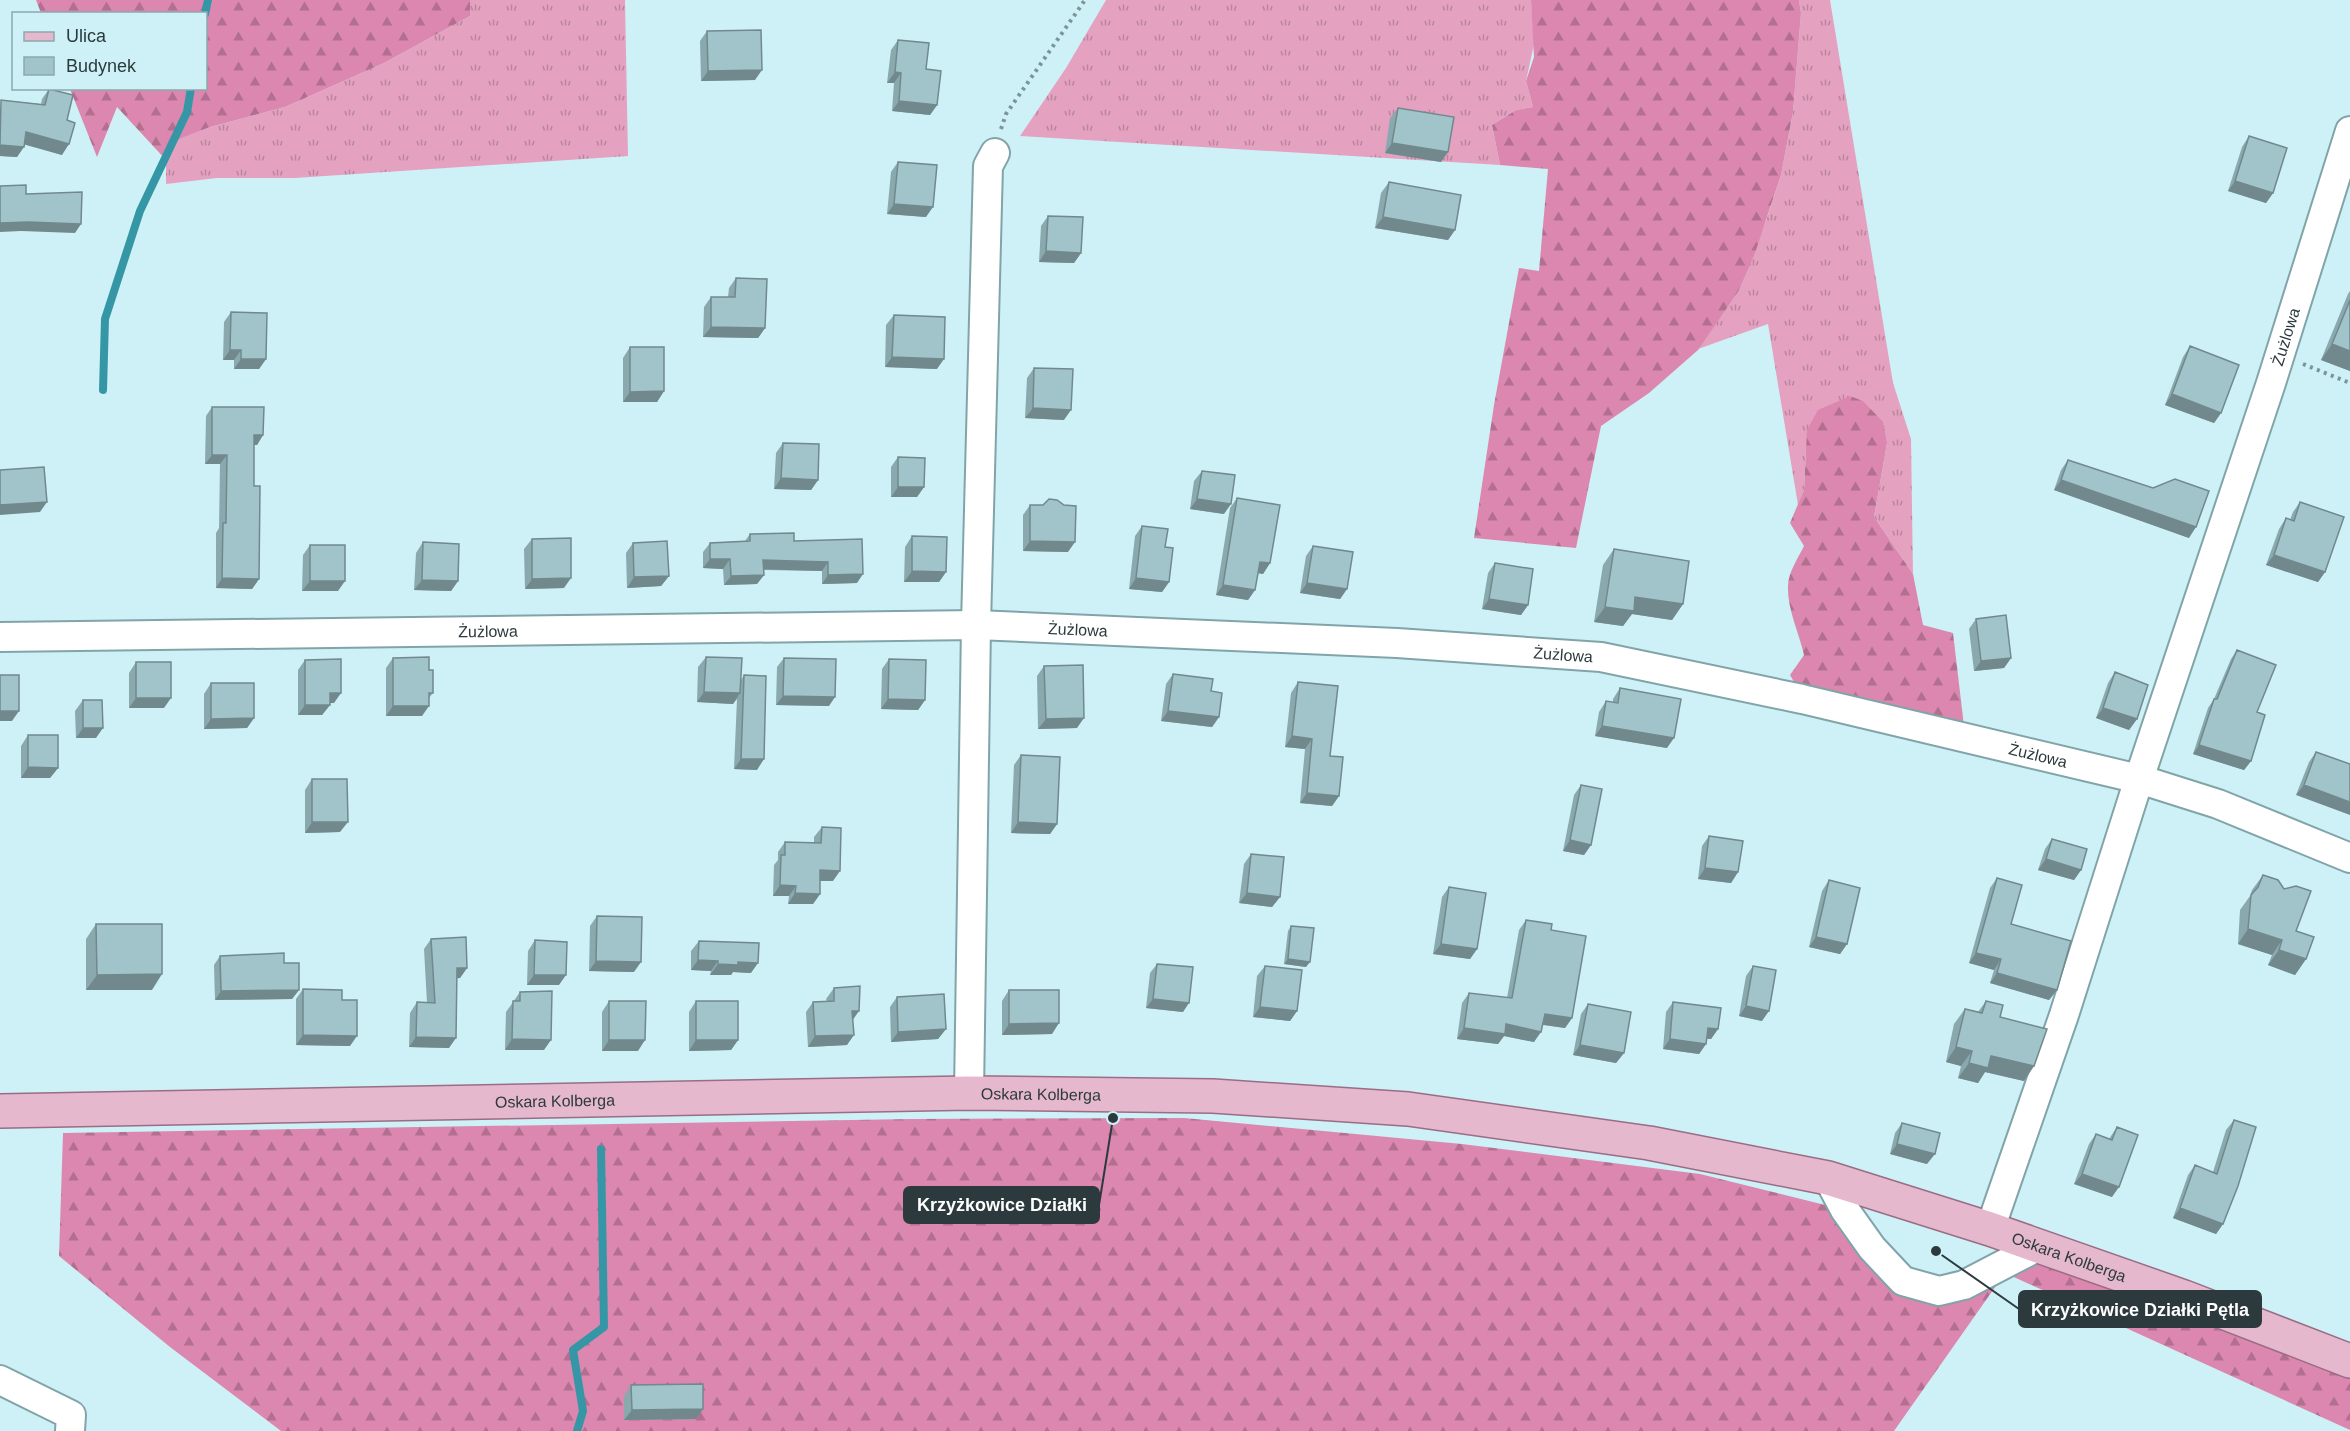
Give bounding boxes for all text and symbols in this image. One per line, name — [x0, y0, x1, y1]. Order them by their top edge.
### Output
legend — [12, 12, 207, 90]
text: Ulica — [66, 26, 107, 46]
text: Budynek — [66, 56, 137, 76]
street label: Żużlowa — [2268, 306, 2303, 368]
street label: Żużlowa — [1048, 619, 1108, 639]
street label: Żużlowa — [458, 622, 518, 640]
street label: Żużlowa — [1533, 643, 1594, 665]
street label: Żużlowa — [2007, 739, 2069, 770]
street label: Oskara Kolberga — [981, 1085, 1101, 1103]
street label: Oskara Kolberga — [495, 1091, 615, 1110]
callout: Krzyżkowice Działki — [904, 1187, 1099, 1223]
text: Krzyżkowice Działki — [917, 1195, 1087, 1215]
street label: Oskara Kolberga — [2010, 1229, 2129, 1285]
callout: Krzyżkowice Działki Pętla — [2019, 1291, 2261, 1327]
text: Krzyżkowice Działki Pętla — [2031, 1300, 2250, 1320]

